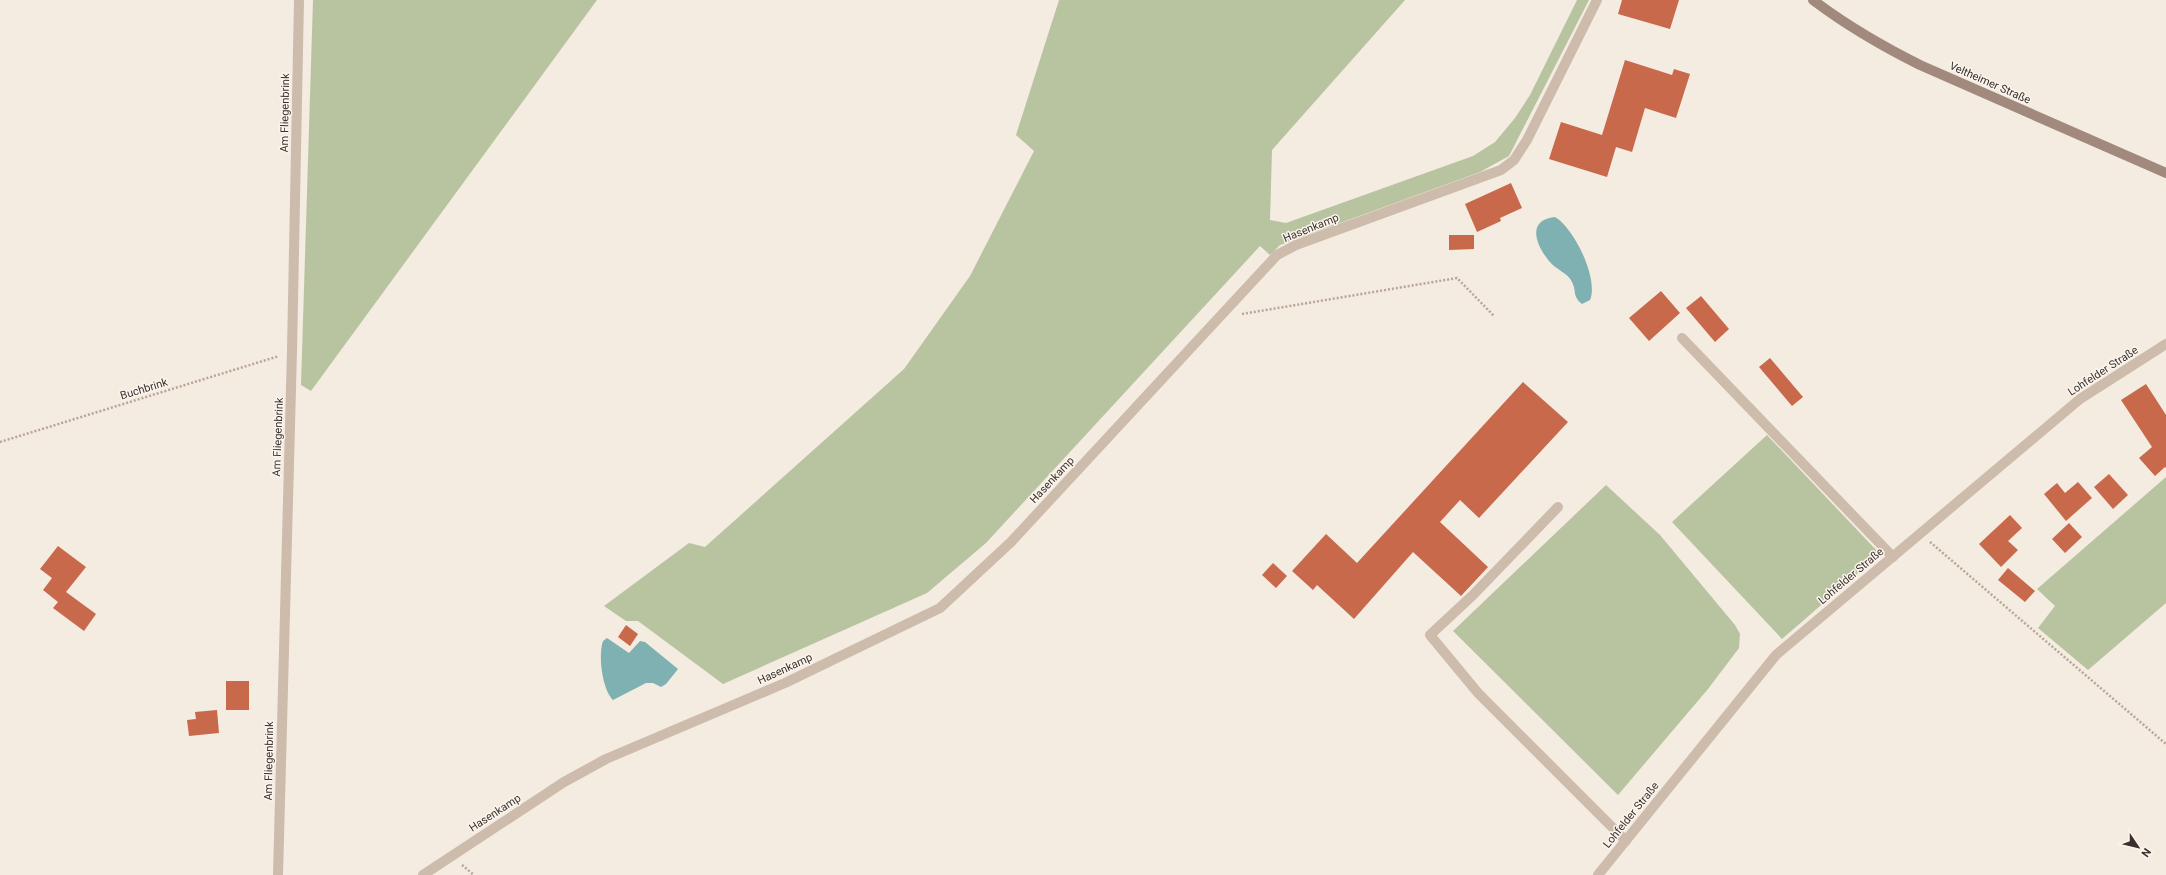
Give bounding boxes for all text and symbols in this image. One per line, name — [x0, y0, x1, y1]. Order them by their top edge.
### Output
street label: Veltheimer Straße — [1947, 59, 2033, 107]
street label: Am Fliegenbrink — [278, 73, 292, 153]
street label: Hasenkamp — [1281, 211, 1341, 245]
street label: Lohfelder Straße — [2066, 343, 2141, 398]
street label: Buchbrink — [119, 376, 170, 402]
street label: Am Fliegenbrink — [270, 397, 286, 477]
street label: Hasenkamp — [1027, 454, 1077, 506]
street label: Lohfelder Straße — [1816, 545, 1886, 607]
street label: Hasenkamp — [756, 651, 814, 687]
street label: Am Fliegenbrink — [262, 721, 276, 801]
street label: Lohfelder Straße — [1600, 779, 1662, 851]
street label: Hasenkamp — [467, 792, 523, 834]
north arrow — [2118, 827, 2158, 867]
text: N — [2138, 846, 2153, 860]

